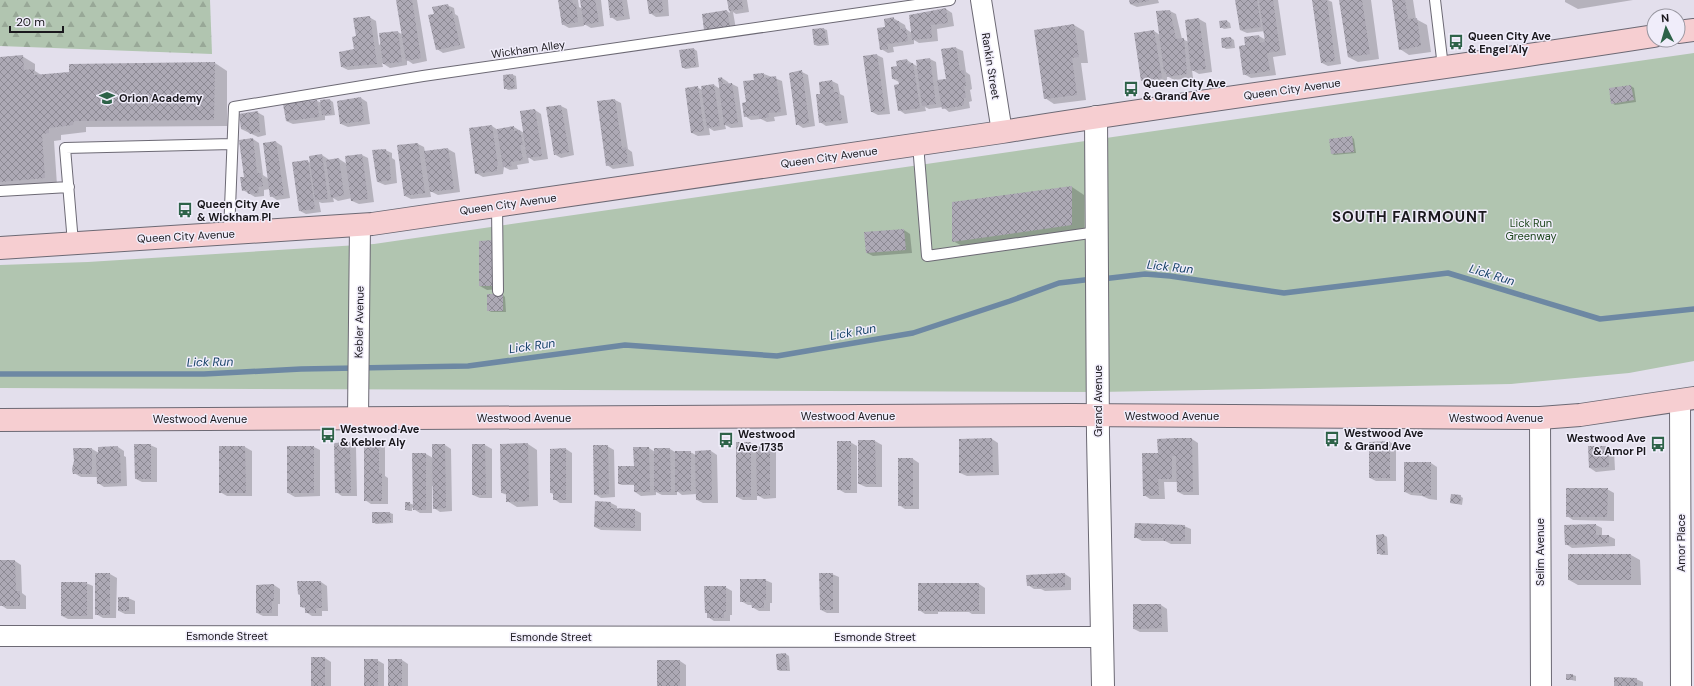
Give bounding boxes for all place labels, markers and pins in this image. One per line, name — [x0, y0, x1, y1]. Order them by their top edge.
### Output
place label: Queen City Ave & Engel Aly — [1468, 29, 1551, 56]
bus stop icon: Queen City Ave & Engel Aly — [1447, 33, 1465, 51]
place label: Queen City Ave & Grand Ave — [1143, 76, 1226, 103]
bus stop icon: Queen City Ave & Grand Ave — [1122, 80, 1140, 98]
school or university icon: Orion Academy — [98, 89, 116, 107]
place label: Orion Academy — [119, 91, 203, 105]
place label: Queen City Ave & Wickham Pl — [197, 197, 280, 224]
bus stop icon: Queen City Ave & Wickham Pl — [176, 201, 194, 219]
place label: Westwood Ave & Kebler Aly — [340, 422, 420, 449]
bus stop icon: Westwood Ave & Kebler Aly — [319, 426, 337, 444]
place label: Westwood Ave & Grand Ave — [1344, 426, 1424, 453]
place label: Westwood Ave 1735 — [738, 427, 795, 454]
bus stop icon: Westwood Ave & Grand Ave — [1323, 430, 1341, 448]
bus stop icon: Westwood Ave 1735 — [717, 431, 735, 449]
place label: Westwood Ave & Amor Pl — [1567, 431, 1646, 458]
bus stop icon: Westwood Ave & Amor Pl — [1649, 435, 1667, 453]

